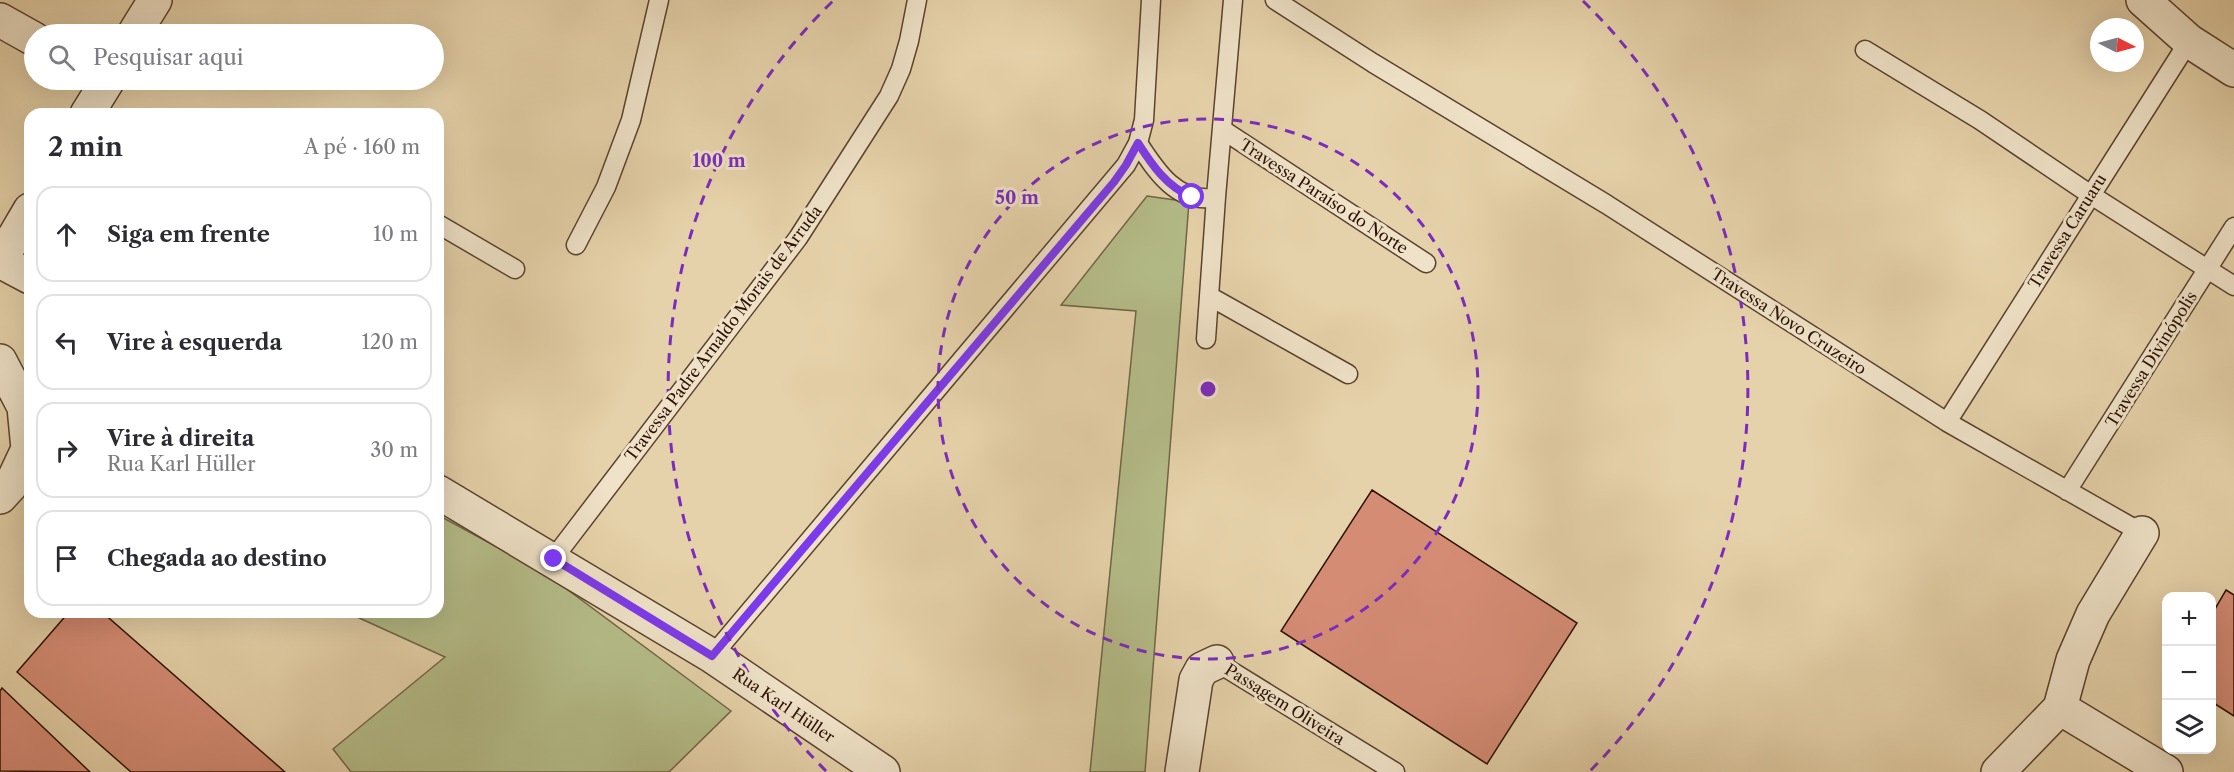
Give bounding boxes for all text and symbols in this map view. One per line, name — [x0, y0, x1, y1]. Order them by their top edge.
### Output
north arrow — [2090, 18, 2144, 72]
search box — [24, 24, 444, 90]
icon: search — [45, 41, 78, 74]
text: Pesquisar aqui — [93, 44, 243, 71]
text: 2 min — [48, 131, 123, 163]
street label: Travessa Paraíso do Norte — [1236, 134, 1412, 258]
text: A pé · 160 m — [304, 135, 420, 159]
text: 100 m — [692, 150, 746, 172]
street label: Travessa Caruaru — [2024, 170, 2110, 292]
route start — [1178, 183, 1204, 209]
text: 50 m — [995, 187, 1039, 209]
street label: Travessa Padre Arnaldo Morais de Arruda — [620, 201, 826, 465]
icon: ahead — [50, 218, 83, 251]
text: Siga em frente — [107, 221, 270, 248]
text: 10 m — [373, 222, 418, 246]
street label: Travessa Novo Cruzeiro — [1708, 263, 1871, 379]
street label: Travessa Divinópolis — [2101, 287, 2201, 431]
icon: left — [50, 326, 83, 359]
text: Vire à esquerda — [107, 329, 282, 356]
text: 120 m — [361, 330, 418, 354]
centre of rings — [1198, 379, 1218, 399]
text: Vire à direita — [107, 425, 254, 452]
icon: right — [50, 434, 83, 467]
text: 30 m — [370, 438, 418, 462]
text: Rua Karl Hüller — [107, 452, 256, 476]
icon: arrive — [50, 542, 83, 575]
text: Chegada ao destino — [107, 545, 327, 572]
route end — [540, 545, 566, 571]
map controls — [2162, 592, 2216, 754]
button: + — [2162, 592, 2216, 646]
button: − — [2162, 646, 2216, 700]
street label: Passagem Oliveira — [1221, 659, 1349, 749]
street label: Rua Karl Hüller — [729, 663, 839, 747]
button: layers — [2162, 700, 2216, 754]

